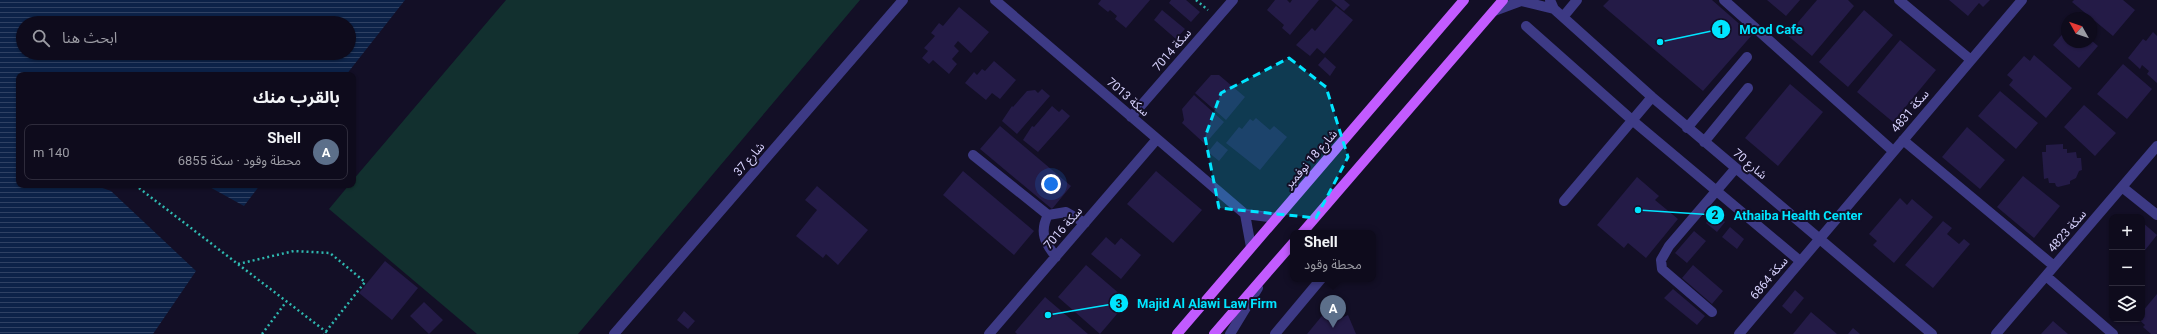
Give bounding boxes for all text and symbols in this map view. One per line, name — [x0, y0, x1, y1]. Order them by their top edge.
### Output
north arrow — [2061, 12, 2097, 48]
search box — [16, 16, 356, 60]
callout: Mood Cafe — [1711, 17, 1811, 42]
text: Mood Cafe — [1739, 22, 1803, 37]
text: 1 — [1718, 23, 1724, 37]
street label: سكة 7014 — [1150, 26, 1194, 74]
icon: search — [30, 27, 52, 49]
text: ابحث هنا — [62, 29, 117, 47]
street label: سكة 7013 — [1104, 75, 1152, 119]
text: بالقرب منك — [253, 87, 340, 107]
street label: سكة 4831 — [1888, 87, 1932, 135]
street label: شارع 18 نوفمبر — [1281, 127, 1342, 193]
text: Shell — [267, 129, 301, 147]
street label: شارع 37 — [731, 139, 769, 180]
text: 140 m — [33, 145, 70, 160]
text: A — [322, 145, 330, 160]
street label: شارع 70 — [1729, 146, 1770, 184]
text: محطة وقود · سكة 6855 — [178, 153, 301, 168]
your location — [1041, 174, 1061, 194]
callout: Athaiba Health Center — [1705, 203, 1870, 228]
street label: سكة 7016 — [1041, 204, 1085, 252]
street label: سكة 4823 — [2045, 207, 2089, 255]
text: 2 — [1712, 208, 1719, 222]
text: Athaiba Health Center — [1734, 208, 1863, 223]
map controls — [2109, 214, 2145, 322]
button: + — [2109, 214, 2145, 250]
popup — [1290, 230, 1376, 282]
text: Shell — [1304, 233, 1338, 251]
button: − — [2109, 250, 2145, 286]
street label: سكة 6864 — [1747, 254, 1791, 302]
text: محطة وقود — [1304, 257, 1362, 272]
button: layers — [2109, 286, 2145, 322]
callout: Majid Al Alawi Law Firm — [1109, 291, 1285, 316]
pin: A — [1320, 295, 1346, 328]
text: Majid Al Alawi Law Firm — [1137, 296, 1277, 311]
text: 3 — [1116, 297, 1123, 311]

